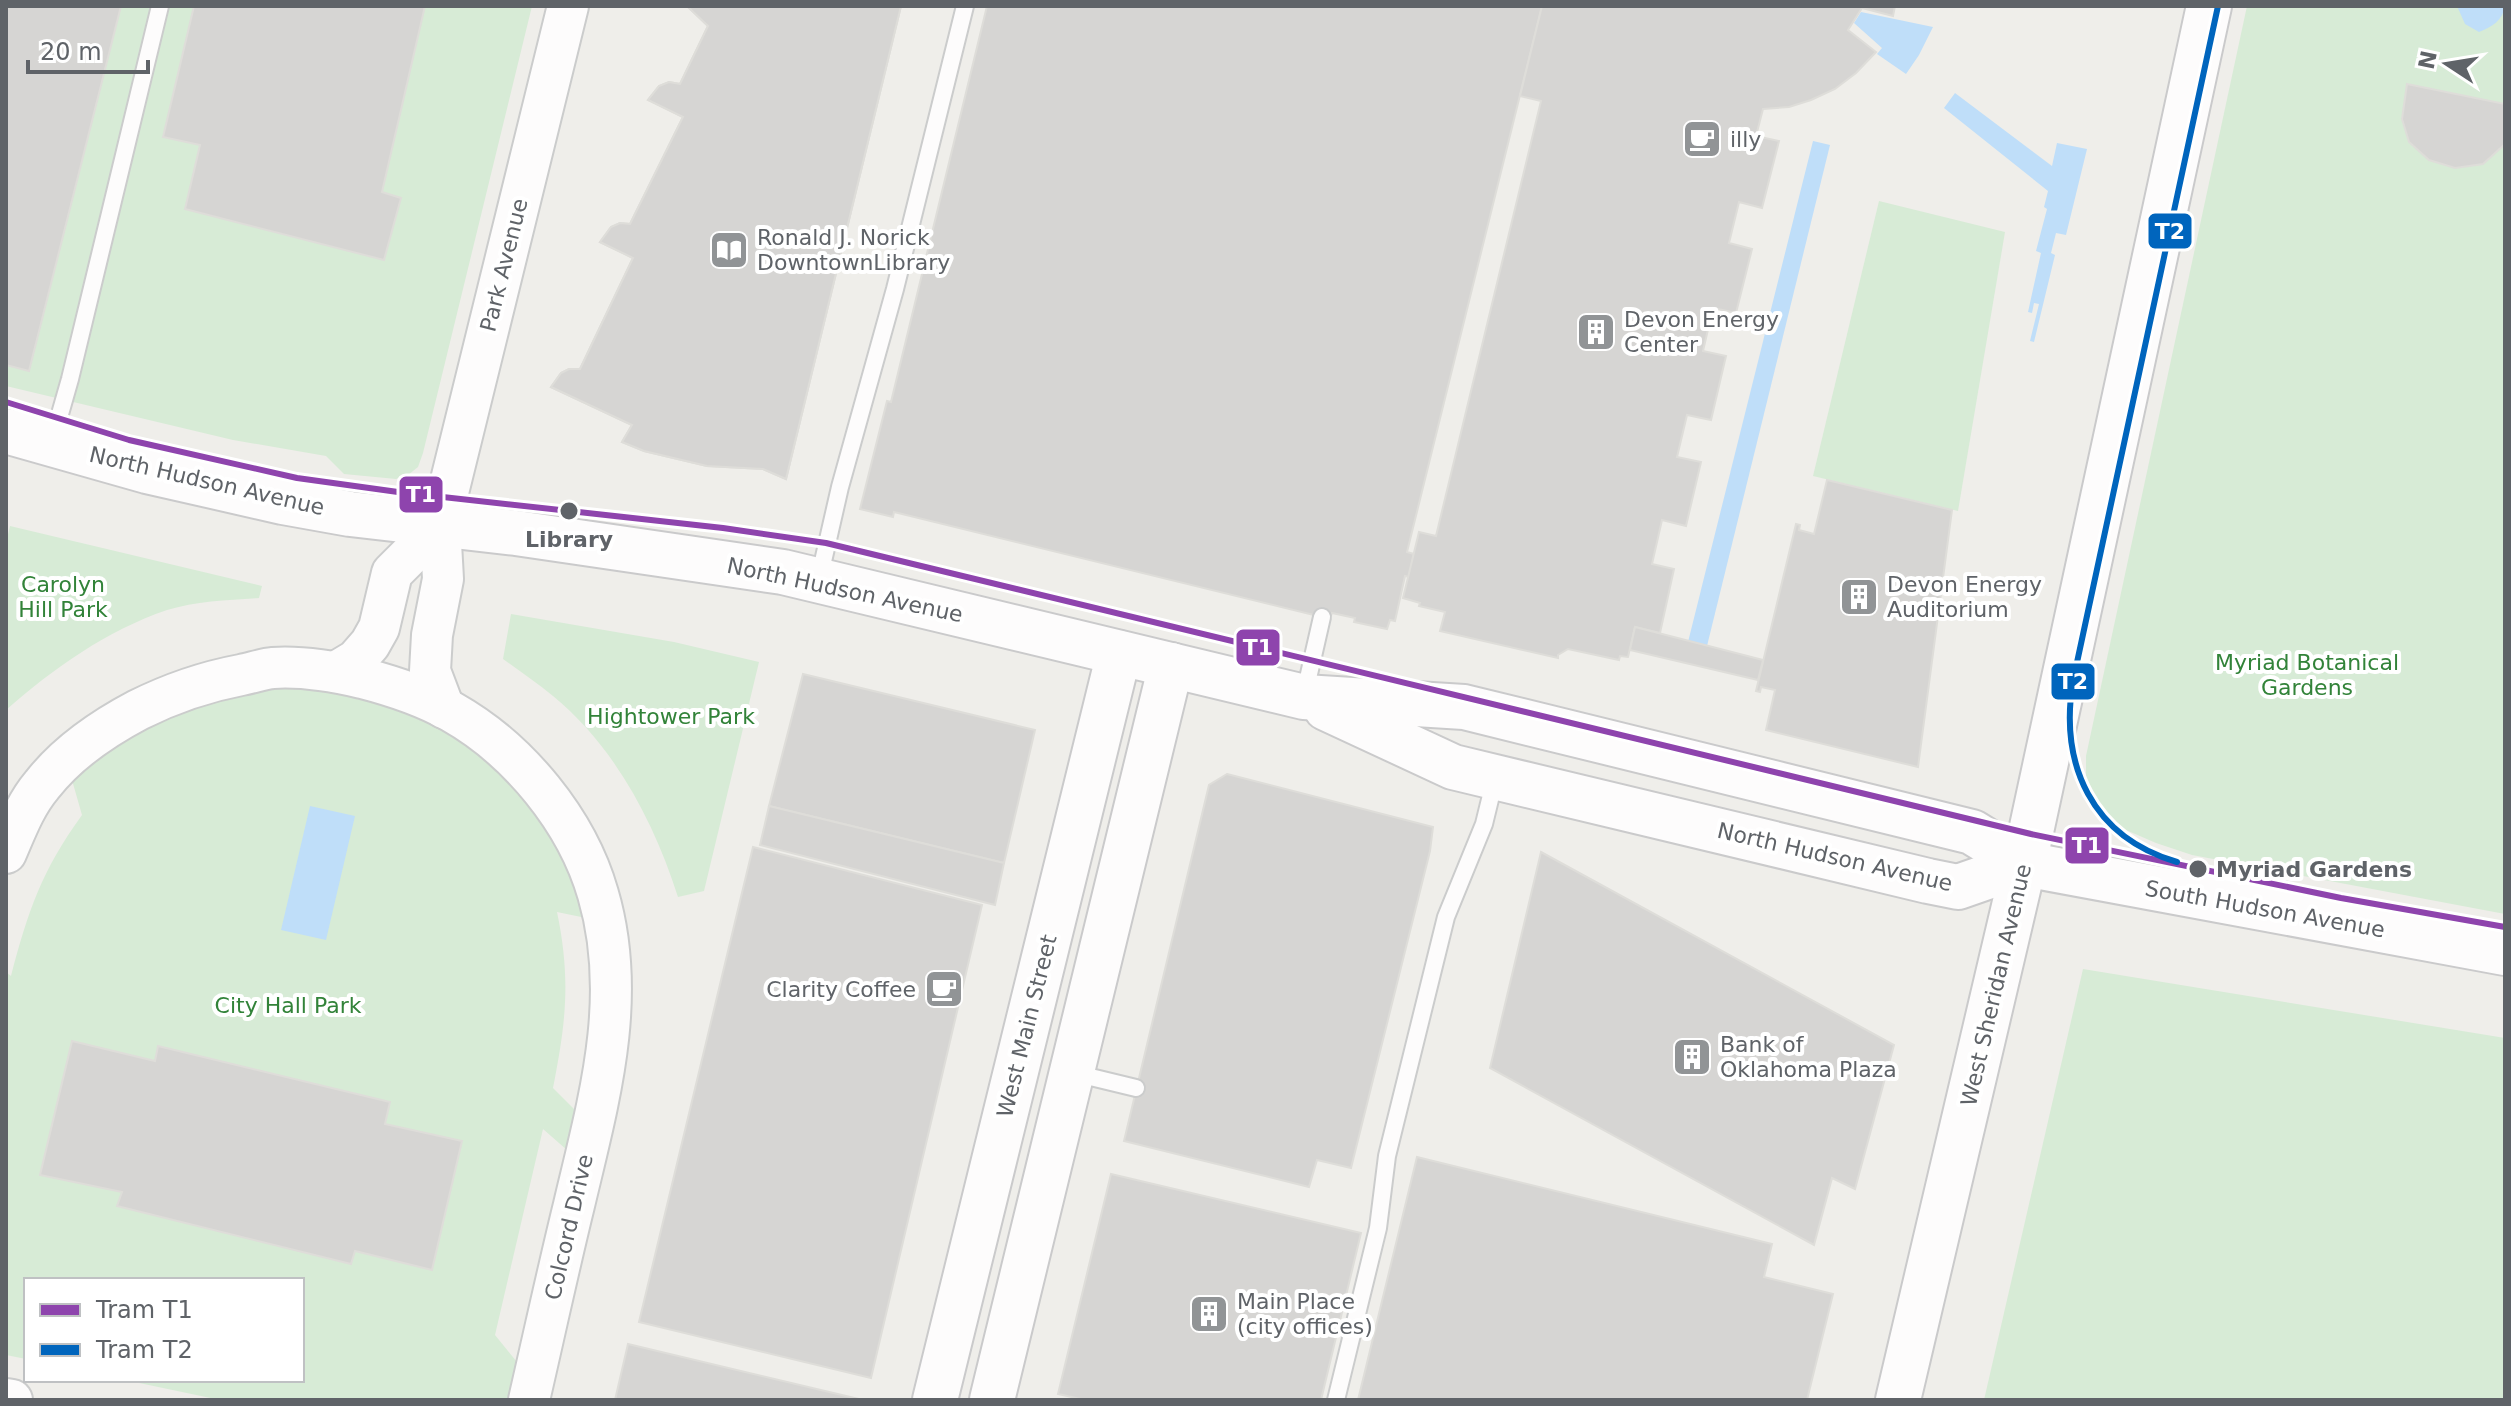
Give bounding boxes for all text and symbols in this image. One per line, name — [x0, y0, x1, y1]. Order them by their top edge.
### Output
scale bar — [28, 24, 148, 74]
north arrow — [2407, 24, 2487, 104]
text: 20 m — [40, 38, 102, 66]
text: N — [2414, 48, 2442, 72]
cafe icon: illy — [1681, 118, 1723, 160]
place label: illy — [1730, 127, 1761, 152]
street label: Park Avenue — [475, 196, 533, 334]
line badge: T2 — [2147, 212, 2193, 250]
text: T2 — [2155, 219, 2185, 244]
place label: Ronald J. Norick DowntownLibrary — [757, 225, 950, 275]
library icon: Ronald J. Norick DowntownLibrary — [708, 229, 750, 271]
place label: Devon Energy Center — [1624, 307, 1779, 357]
building icon: Devon Energy Center — [1575, 311, 1617, 353]
street label: North Hudson Avenue — [87, 442, 327, 520]
line badge: T1 — [398, 475, 444, 514]
text: T1 — [406, 482, 436, 507]
marker: Library — [558, 500, 580, 522]
place label: Library — [525, 527, 613, 552]
street label: North Hudson Avenue — [725, 553, 965, 627]
park label: Carolyn Hill Park — [18, 572, 108, 622]
place label: Devon Energy Auditorium — [1887, 572, 2042, 622]
building icon: Devon Energy Auditorium — [1838, 576, 1880, 618]
line badge: T1 — [1235, 628, 1281, 667]
text: T1 — [1243, 635, 1273, 660]
park label: Myriad Botanical Gardens — [2215, 650, 2399, 700]
line badge: T2 — [2050, 662, 2096, 701]
text: T2 — [2058, 669, 2088, 694]
park label: Hightower Park — [587, 704, 755, 729]
street label: North Hudson Avenue — [1715, 818, 1955, 896]
line badge: T1 — [2064, 826, 2110, 865]
text: T1 — [2072, 833, 2102, 858]
place label: Myriad Gardens — [2216, 857, 2412, 882]
marker: Myriad Gardens — [2187, 858, 2209, 880]
street label: West Sheridan Avenue — [1956, 861, 2036, 1109]
street label: South Hudson Avenue — [2143, 876, 2387, 942]
street label: West Main Street — [992, 932, 1062, 1120]
cafe icon: Clarity Coffee — [923, 968, 965, 1010]
place label: Clarity Coffee — [766, 977, 916, 1002]
park label: City Hall Park — [215, 993, 362, 1018]
place label: Bank of Oklahoma Plaza — [1720, 1032, 1897, 1082]
building icon: Bank of Oklahoma Plaza — [1671, 1036, 1713, 1078]
street label: Colcord Drive — [540, 1152, 598, 1302]
legend — [24, 1278, 304, 1382]
place label: Main Place (city offices) — [1237, 1289, 1373, 1339]
building icon: Main Place (city offices) — [1188, 1293, 1230, 1335]
text: Tram T1 — [95, 1296, 193, 1324]
text: Tram T2 — [95, 1336, 193, 1364]

